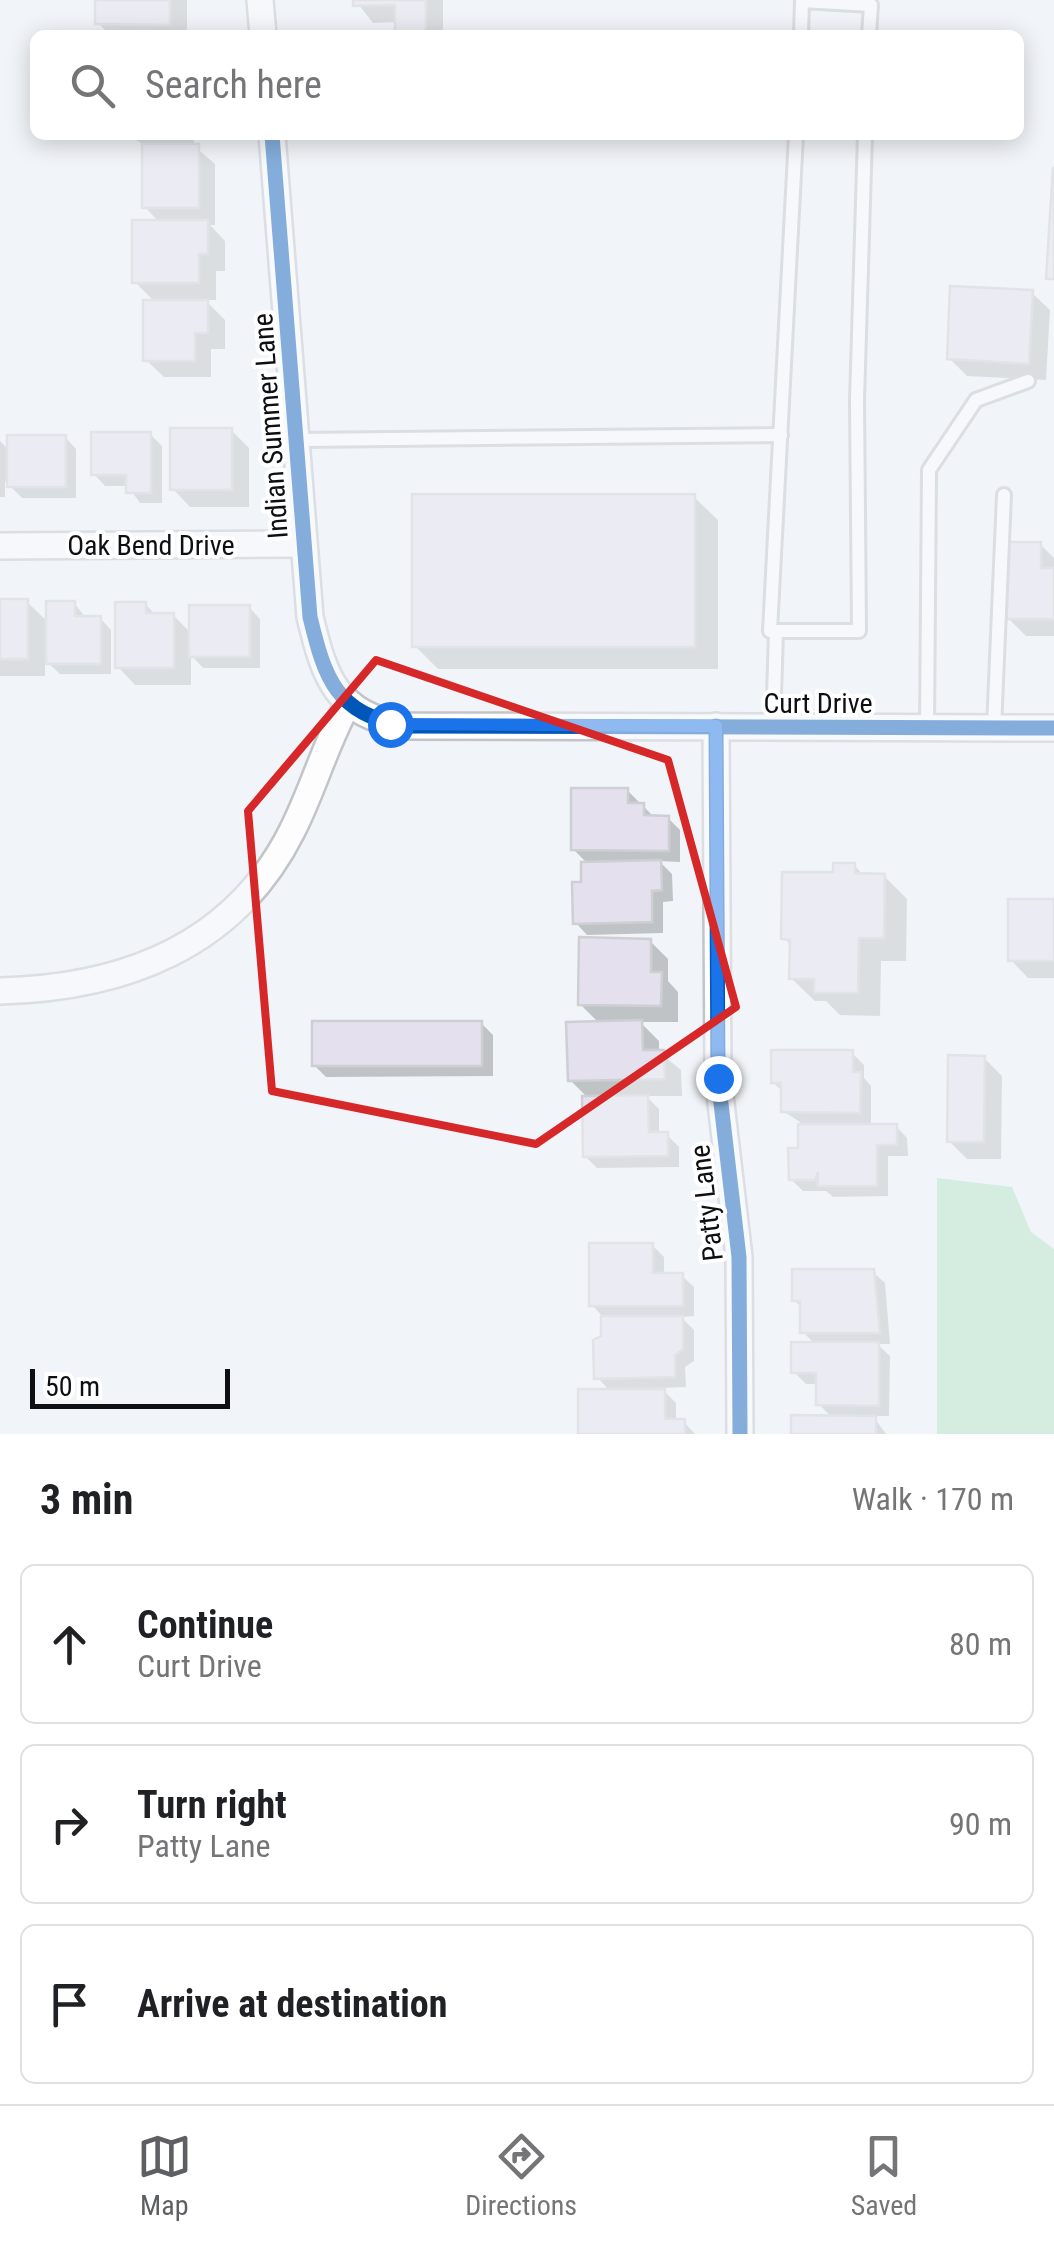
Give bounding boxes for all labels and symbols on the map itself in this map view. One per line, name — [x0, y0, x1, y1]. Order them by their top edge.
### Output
street label: Indian Summer Lane — [246, 312, 295, 540]
street label: Oak Bend Drive — [67, 529, 235, 562]
street label: Curt Drive — [763, 687, 873, 720]
route start — [368, 702, 414, 748]
route end — [696, 1056, 742, 1102]
street label: Patty Lane — [683, 1143, 730, 1263]
scale bar — [30, 1364, 230, 1408]

